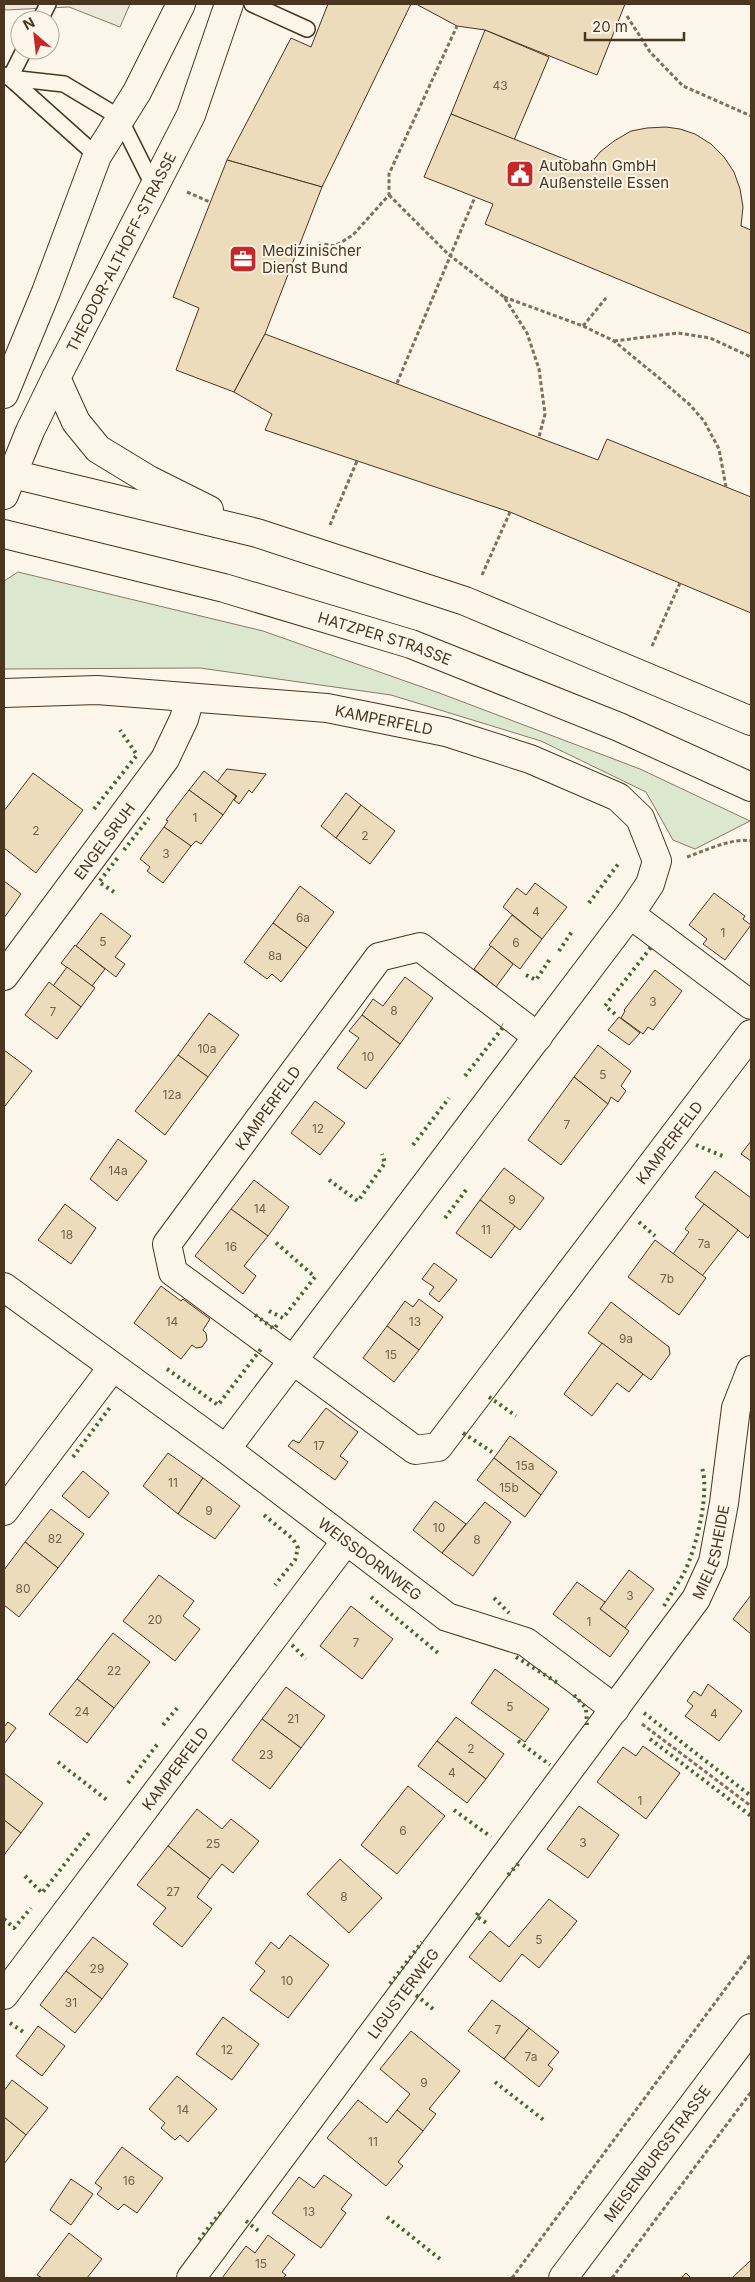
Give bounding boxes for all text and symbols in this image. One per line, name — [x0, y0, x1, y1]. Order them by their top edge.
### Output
north arrow — [10, 10, 60, 60]
scale bar — [585, 10, 684, 42]
text: N — [20, 13, 37, 33]
text: 20 m — [592, 17, 628, 36]
house number: 43 — [492, 78, 508, 93]
street label: THEODOR-ALTHOFF-STRASSE — [62, 149, 180, 355]
place label: Autobahn GmbH Außenstelle Essen — [539, 156, 669, 192]
public building icon: Autobahn GmbH Außenstelle Essen — [505, 159, 535, 189]
place label: Medizinischer Dienst Bund — [262, 241, 362, 277]
office icon: Medizinischer Dienst Bund — [228, 244, 258, 274]
street label: HATZPER STRASSE — [316, 607, 454, 669]
street label: KAMPERFELD — [333, 700, 435, 739]
street label: ENGELSRUH — [69, 799, 139, 883]
house number: 1 — [193, 810, 197, 825]
house number: 2 — [32, 823, 40, 838]
house number: 2 — [361, 828, 369, 843]
house number: 3 — [162, 846, 170, 861]
house number: 4 — [532, 904, 540, 919]
house number: 6a — [296, 910, 310, 925]
house number: 1 — [721, 925, 725, 940]
house number: 5 — [99, 934, 107, 949]
house number: 6 — [512, 935, 520, 950]
house number: 8a — [268, 948, 282, 963]
house number: 3 — [649, 994, 657, 1009]
house number: 8 — [390, 1003, 398, 1018]
house number: 7 — [50, 1004, 57, 1019]
house number: 10a — [197, 1041, 217, 1056]
house number: 10 — [362, 1049, 374, 1064]
street label: KAMPERFELD — [231, 1062, 305, 1154]
house number: 5 — [599, 1067, 607, 1082]
house number: 12a — [163, 1087, 181, 1102]
street label: KAMPERFELD — [631, 1097, 707, 1188]
house number: 7 — [564, 1117, 571, 1132]
house number: 12 — [312, 1121, 324, 1136]
house number: 14a — [108, 1163, 128, 1178]
house number: 9 — [508, 1192, 516, 1207]
house number: 14 — [254, 1201, 267, 1216]
house number: 11 — [481, 1222, 491, 1237]
house number: 18 — [61, 1227, 73, 1242]
house number: 7a — [698, 1236, 710, 1251]
house number: 16 — [225, 1239, 237, 1254]
house number: 7b — [660, 1271, 674, 1286]
house number: 14 — [166, 1314, 179, 1329]
house number: 13 — [409, 1314, 421, 1329]
house number: 9a — [619, 1331, 633, 1346]
house number: 15 — [385, 1347, 397, 1362]
house number: 17 — [313, 1438, 325, 1453]
house number: 15a — [516, 1458, 534, 1473]
house number: 11 — [168, 1475, 178, 1490]
house number: 15b — [499, 1480, 519, 1495]
house number: 9 — [205, 1503, 213, 1518]
street label: MIELESHEIDE — [688, 1503, 733, 1602]
street label: WEISSDORNWEG — [315, 1513, 426, 1604]
house number: 10 — [433, 1520, 445, 1535]
house number: 82 — [48, 1531, 62, 1546]
house number: 8 — [473, 1532, 481, 1547]
house number: 80 — [16, 1581, 31, 1596]
house number: 3 — [626, 1588, 634, 1603]
house number: 20 — [148, 1612, 162, 1627]
house number: 1 — [587, 1614, 591, 1629]
house number: 7 — [353, 1635, 360, 1650]
house number: 22 — [107, 1663, 121, 1678]
house number: 5 — [506, 1699, 514, 1714]
house number: 24 — [75, 1704, 90, 1719]
house number: 4 — [710, 1706, 718, 1721]
house number: 21 — [287, 1711, 299, 1726]
street label: KAMPERFELD — [137, 1723, 212, 1814]
house number: 2 — [467, 1741, 475, 1756]
house number: 23 — [259, 1747, 273, 1762]
house number: 4 — [448, 1765, 456, 1780]
house number: 1 — [638, 1793, 642, 1808]
house number: 6 — [399, 1823, 407, 1838]
house number: 3 — [579, 1835, 587, 1850]
house number: 25 — [206, 1836, 220, 1851]
house number: 27 — [166, 1884, 180, 1899]
house number: 8 — [340, 1889, 348, 1904]
house number: 5 — [535, 1932, 543, 1947]
street label: LIGUSTERWEG — [363, 1944, 443, 2042]
house number: 29 — [90, 1961, 104, 1976]
house number: 10 — [281, 1973, 293, 1988]
house number: 31 — [65, 1995, 77, 2010]
house number: 7 — [495, 2022, 502, 2037]
house number: 12 — [221, 2042, 233, 2057]
house number: 7a — [525, 2049, 537, 2064]
house number: 9 — [420, 2075, 428, 2090]
street label: MEISENBURGSTRASSE — [599, 2081, 714, 2225]
house number: 14 — [177, 2102, 190, 2117]
house number: 11 — [368, 2134, 378, 2149]
house number: 16 — [123, 2173, 135, 2188]
house number: 13 — [303, 2204, 315, 2219]
house number: 15 — [255, 2256, 267, 2271]

